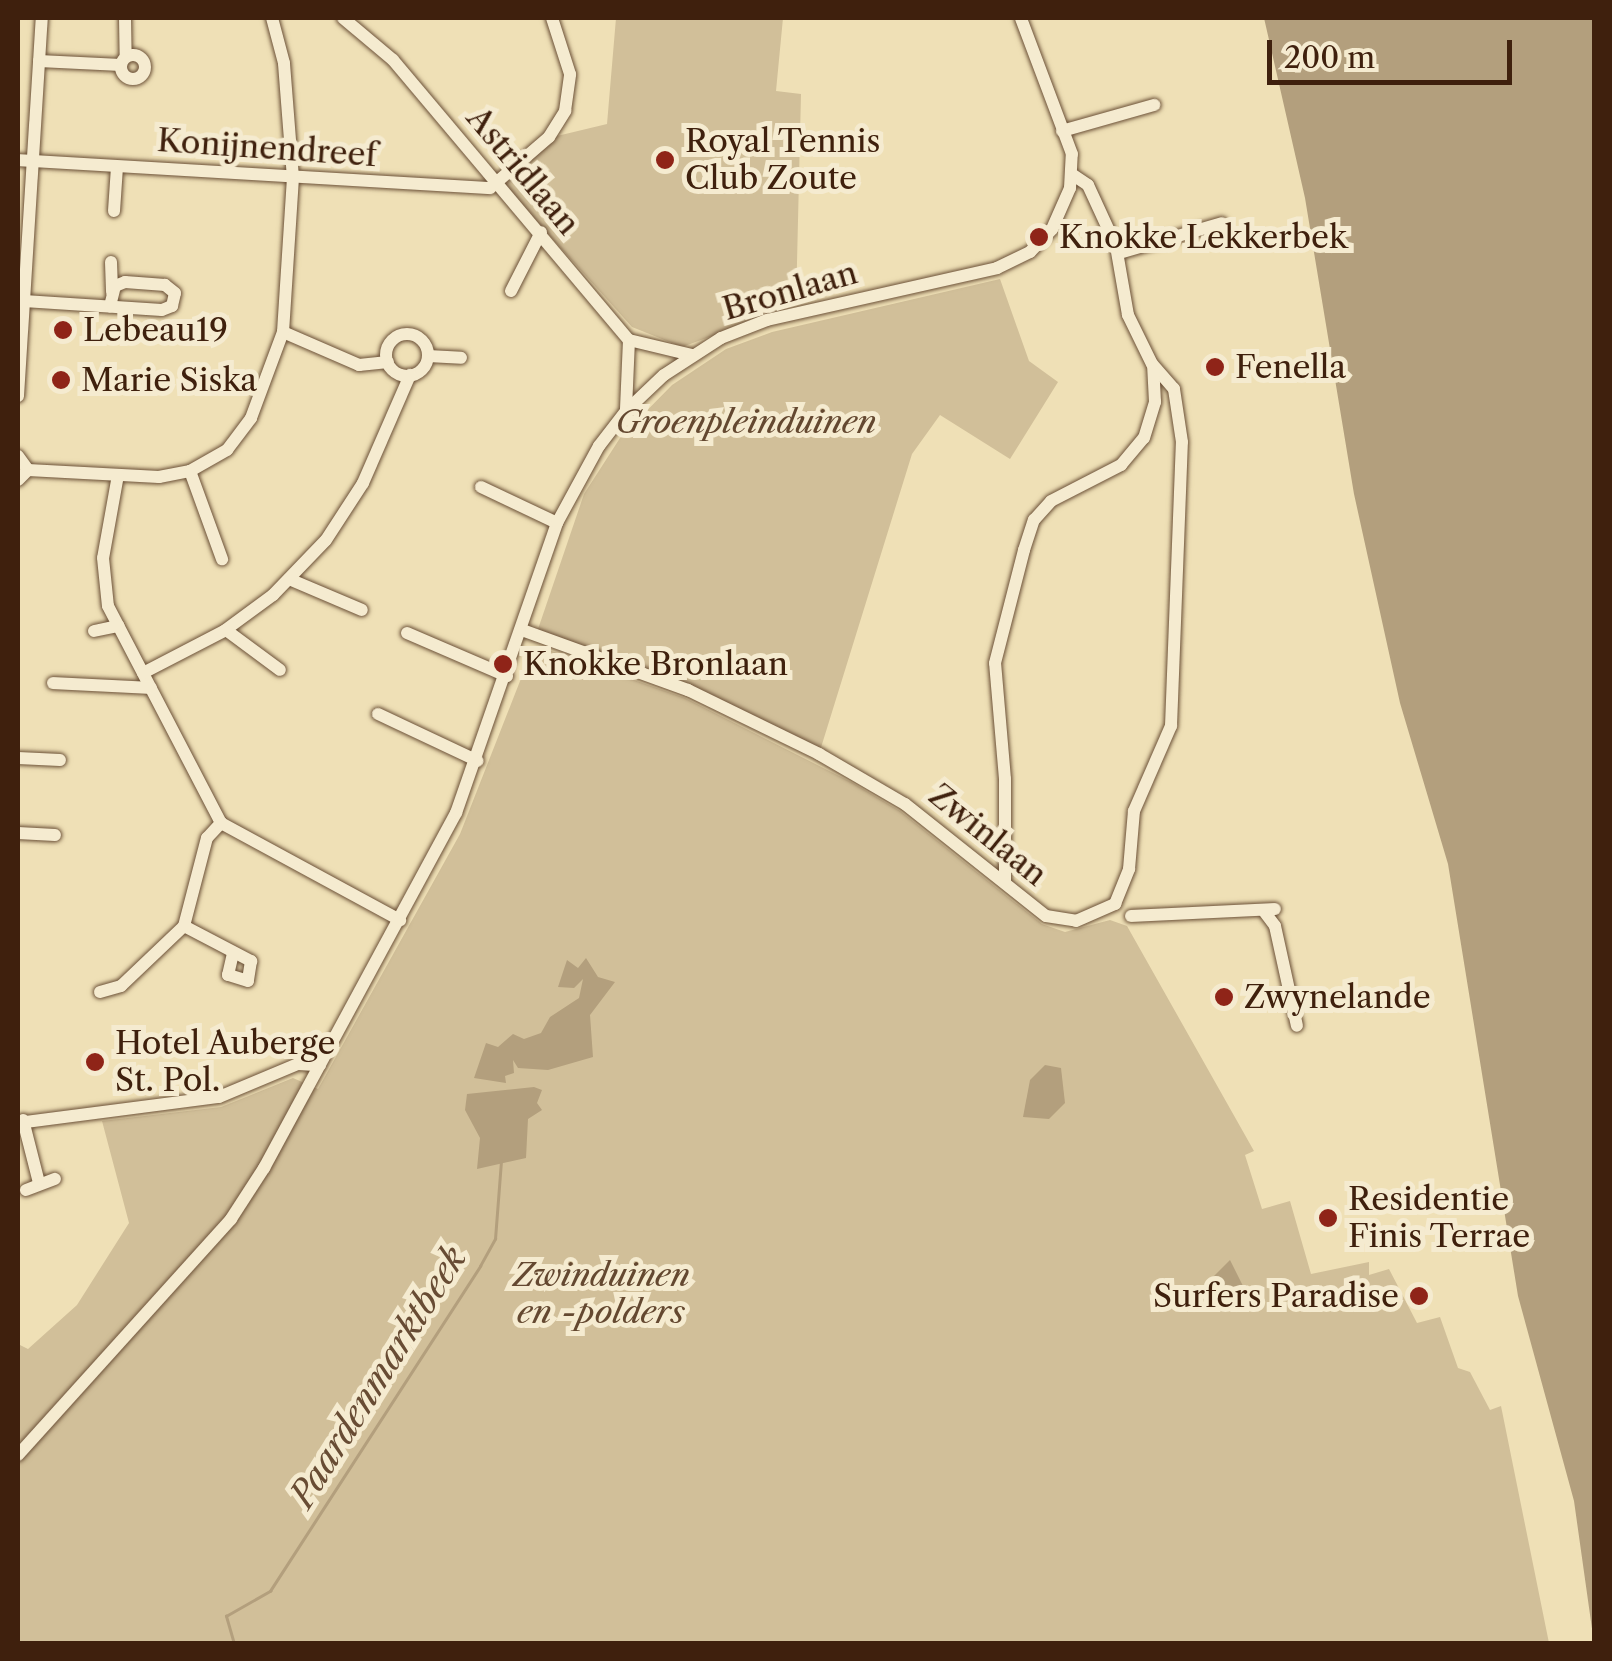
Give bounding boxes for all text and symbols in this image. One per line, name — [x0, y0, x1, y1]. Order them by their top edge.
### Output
scale bar — [1272, 20, 1517, 82]
text: 200 m — [1284, 39, 1375, 76]
street label: Astridlaan — [459, 99, 587, 243]
street label: Konijnendreef — [156, 121, 378, 175]
place label: Royal Tennis Club Zoute — [685, 123, 881, 198]
marker: Royal Tennis Club Zoute — [654, 149, 676, 171]
place label: Knokke Lekkerbek — [1059, 218, 1347, 256]
marker: Knokke Lekkerbek — [1028, 226, 1050, 248]
street label: Bronlaan — [718, 253, 862, 329]
place label: Lebeau19 — [83, 311, 228, 349]
marker: Lebeau19 — [52, 319, 74, 341]
place label: Fenella — [1235, 348, 1346, 386]
marker: Fenella — [1204, 356, 1226, 378]
place label: Marie Siska — [81, 361, 257, 399]
marker: Marie Siska — [50, 369, 72, 391]
park label: Groenpleinduinen — [615, 403, 877, 441]
place label: Knokke Bronlaan — [523, 645, 788, 683]
marker: Knokke Bronlaan — [492, 653, 514, 675]
street label: Zwinlaan — [921, 776, 1055, 894]
place label: Zwynelande — [1244, 978, 1431, 1016]
marker: Zwynelande — [1213, 986, 1235, 1008]
place label: Hotel Auberge St. Pol. — [115, 1025, 337, 1100]
marker: Hotel Auberge St. Pol. — [84, 1051, 106, 1073]
place label: Residentie Finis Terrae — [1348, 1181, 1531, 1256]
marker: Residentie Finis Terrae — [1317, 1207, 1339, 1229]
water label: Paardenmarktbeek — [281, 1239, 475, 1515]
park label: Zwinduinen en -polders — [512, 1257, 690, 1332]
place label: Surfers Paradise — [1153, 1277, 1399, 1315]
marker: Surfers Paradise — [1408, 1285, 1430, 1307]

